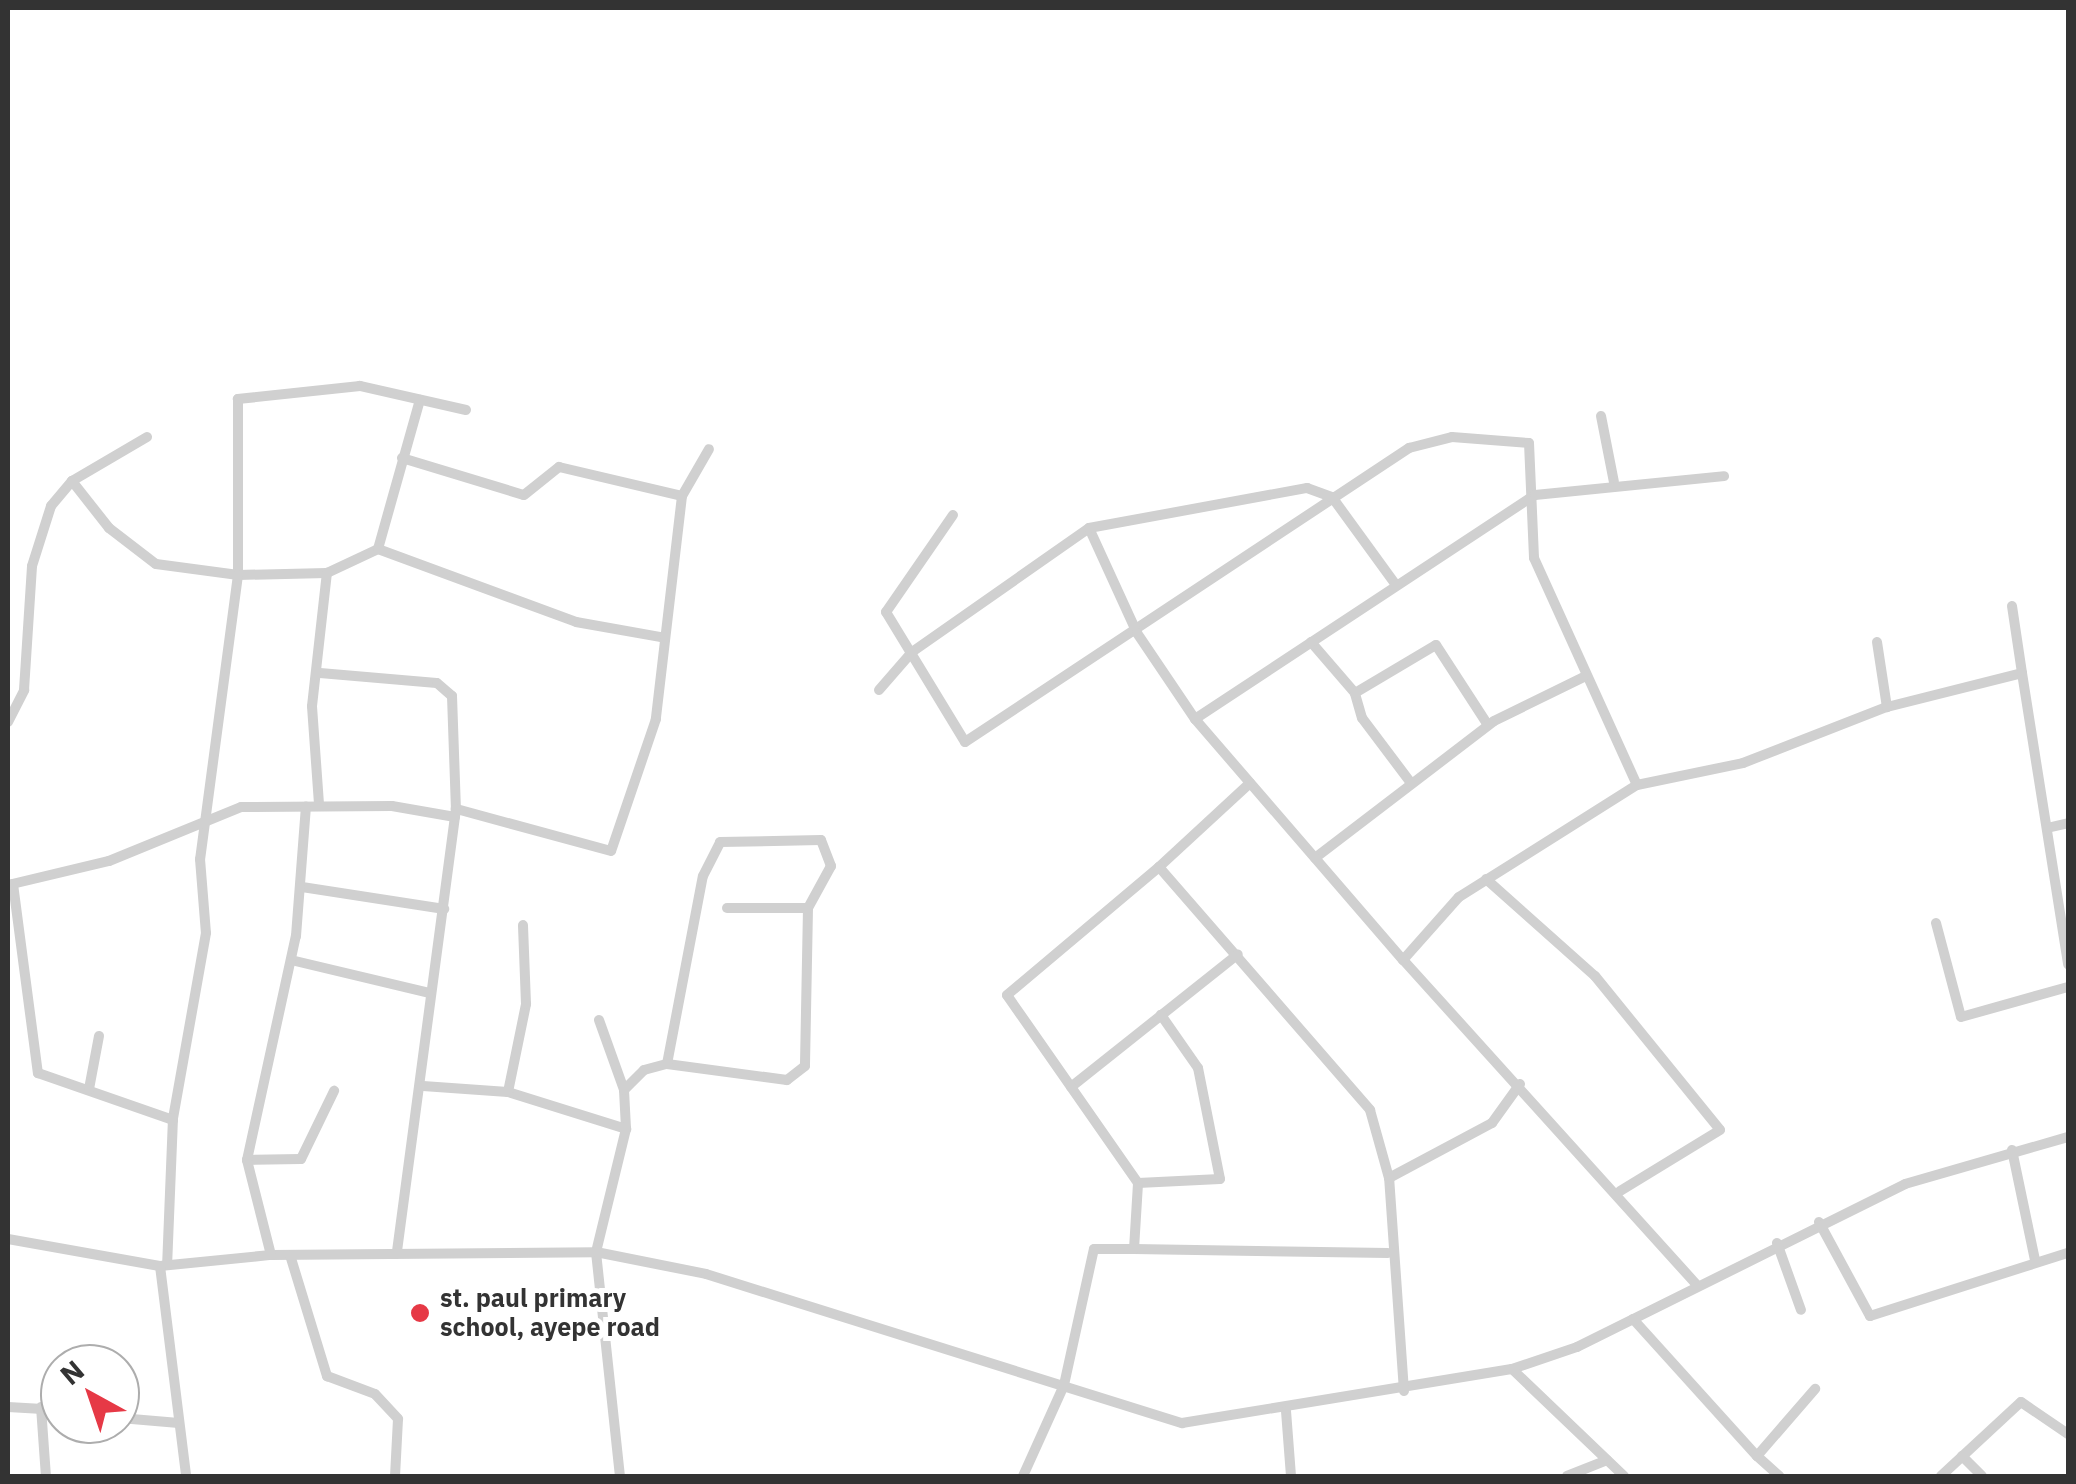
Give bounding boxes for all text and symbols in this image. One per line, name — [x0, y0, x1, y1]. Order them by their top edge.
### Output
place label: st. paul primary school, ayepe road — [440, 1284, 660, 1343]
marker: st. paul primary school, ayepe road — [409, 1302, 431, 1324]
north arrow — [40, 1344, 140, 1444]
text: N — [52, 1351, 91, 1393]

